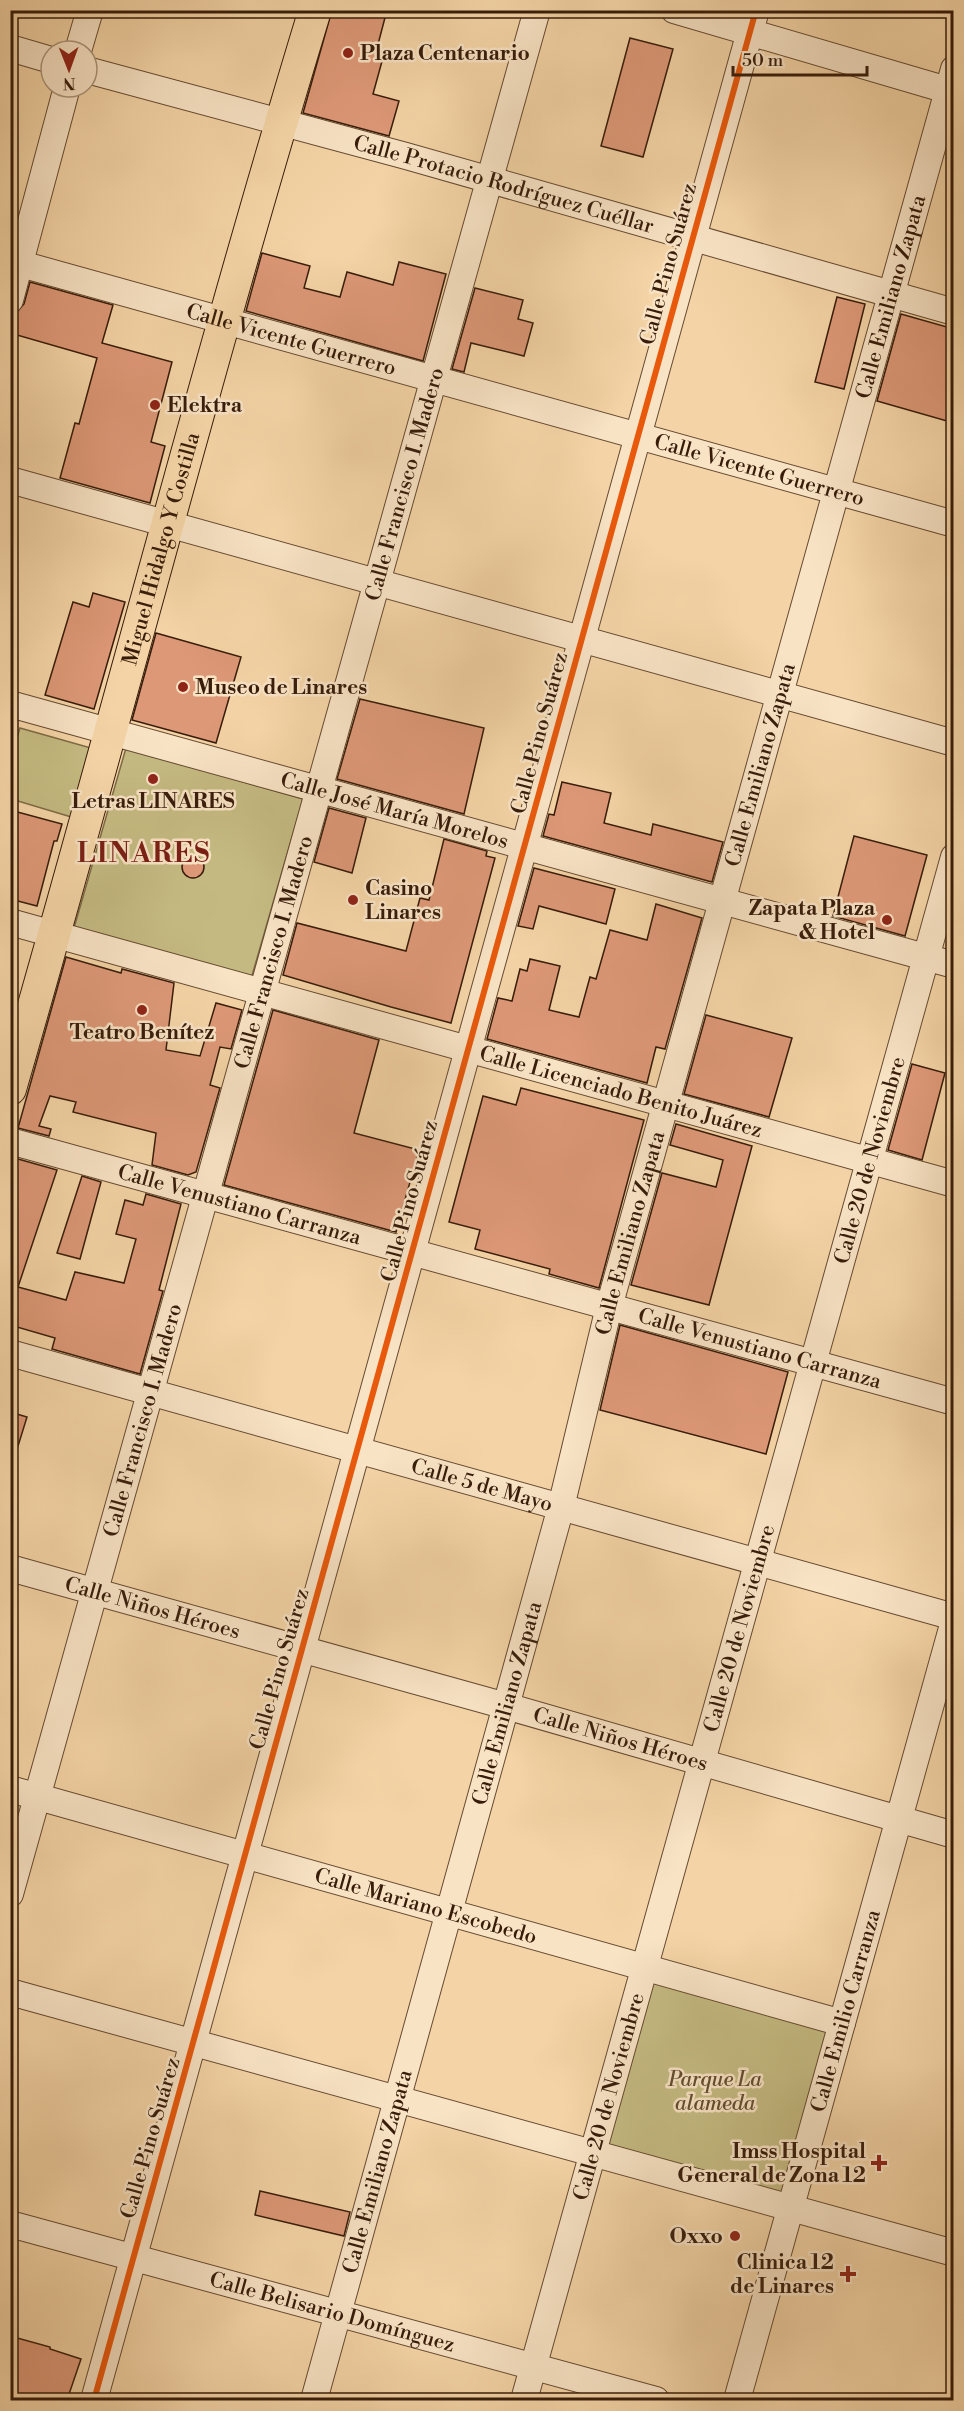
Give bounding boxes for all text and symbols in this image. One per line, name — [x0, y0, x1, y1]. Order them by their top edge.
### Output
north arrow — [39, 39, 99, 99]
scale bar — [733, 39, 866, 77]
place label: Plaza Centenario — [360, 41, 530, 67]
marker: Plaza Centenario — [341, 46, 355, 60]
text: 50 m — [742, 49, 784, 72]
text: N — [62, 73, 76, 93]
street label: Calle Protacio Rodríguez Cuéllar — [350, 130, 657, 240]
street label: Calle Pino Suárez — [635, 180, 703, 348]
street label: Calle Emiliano Zapata — [851, 192, 932, 402]
street label: Calle Vicente Guerrero — [183, 299, 399, 382]
street label: Calle Francisco I. Madero — [360, 365, 450, 604]
place label: Elektra — [167, 393, 243, 419]
marker: Elektra — [148, 398, 162, 412]
street label: Miguel Hidalgo Y Costilla — [117, 429, 206, 668]
street label: Calle Vicente Guerrero — [651, 429, 867, 512]
street label: Calle Pino Suárez — [506, 649, 574, 817]
street label: Calle Emiliano Zapata — [720, 660, 802, 870]
place label: Museo de Linares — [195, 675, 367, 701]
marker: Museo de Linares — [176, 680, 190, 694]
street label: Calle José María Morelos — [278, 767, 511, 855]
marker: Letras LINARES — [146, 772, 160, 786]
place label: Letras LINARES — [71, 789, 235, 815]
street label: Calle Francisco I. Madero — [229, 833, 319, 1072]
district label: LINARES — [77, 837, 211, 871]
place label: Casino Linares — [365, 876, 441, 926]
marker: Casino Linares — [346, 893, 360, 907]
place label: Zapata Plaza & Hotel — [749, 896, 876, 946]
marker: Zapata Plaza & Hotel — [880, 913, 894, 927]
marker: Teatro Benítez — [135, 1003, 149, 1017]
place label: Teatro Benítez — [70, 1020, 214, 1046]
street label: Calle Licenciado Benito Juárez — [476, 1041, 765, 1144]
street label: Calle 20 de Noviembre — [829, 1054, 912, 1267]
street label: Calle Pino Suárez — [376, 1117, 444, 1285]
street label: Calle Emiliano Zapata — [591, 1128, 671, 1338]
street label: Calle Venustiano Carranza — [115, 1159, 364, 1252]
street label: Calle Francisco I. Madero — [98, 1301, 189, 1540]
street label: Calle Venustiano Carranza — [635, 1303, 885, 1395]
street label: Calle 5 de Mayo — [408, 1454, 555, 1518]
street label: Calle 20 de Noviembre — [699, 1522, 781, 1735]
street label: Calle Niños Héroes — [62, 1572, 243, 1645]
street label: Calle Pino Suárez — [245, 1586, 315, 1753]
street label: Calle Emiliano Zapata — [467, 1598, 548, 1808]
street label: Calle Niños Héroes — [530, 1702, 711, 1777]
street label: Calle Mariano Escobedo — [311, 1863, 540, 1951]
street label: Calle Emilio Carranza — [806, 1907, 887, 2115]
street label: Calle 20 de Noviembre — [568, 1990, 651, 2204]
street label: Calle Pino Suárez — [116, 2055, 186, 2222]
street label: Calle Emiliano Zapata — [338, 2067, 419, 2277]
park label: Parque La alameda — [667, 2067, 762, 2117]
place label: Imss Hospital General de Zona 12 — [677, 2139, 866, 2189]
marker: Imss Hospital General de Zona 12 — [870, 2154, 888, 2172]
place label: Oxxo — [669, 2224, 723, 2250]
marker: Oxxo — [728, 2229, 742, 2243]
place label: Clinica 12 de Linares — [730, 2250, 834, 2300]
marker: Clinica 12 de Linares — [839, 2265, 857, 2283]
street label: Calle Belisario Domínguez — [207, 2267, 457, 2359]

